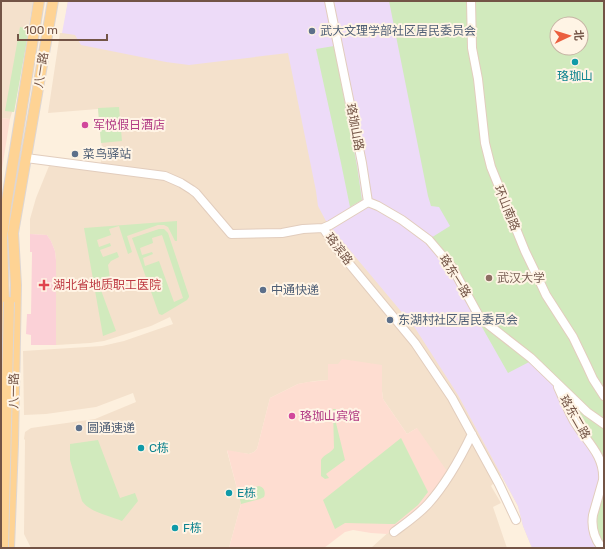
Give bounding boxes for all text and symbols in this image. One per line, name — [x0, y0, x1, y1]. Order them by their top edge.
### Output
scale bar — [18, 16, 107, 42]
north arrow — [549, 16, 589, 56]
text: 100 m — [24, 23, 58, 37]
place label: 武大文理学部社区居民委员会 — [320, 24, 476, 38]
marker: 武大文理学部社区居民委员会 — [307, 26, 317, 36]
text: 北 — [572, 29, 585, 41]
street label: 八一路 — [31, 51, 51, 89]
marker: 珞珈山 — [570, 57, 580, 67]
place label: 珞珈山 — [557, 69, 593, 83]
street label: 珞珈山路 — [344, 102, 366, 152]
place label: 军悦假日酒店 — [93, 118, 165, 132]
marker: 军悦假日酒店 — [80, 120, 90, 130]
place label: 菜鸟驿站 — [83, 147, 131, 161]
marker: 菜鸟驿站 — [70, 149, 80, 159]
street label: 环山南路 — [492, 183, 522, 233]
street label: 珞滨路 — [323, 230, 355, 268]
street label: 珞东一路 — [436, 252, 474, 300]
place label: 武汉大学 — [497, 271, 545, 285]
marker: 武汉大学 — [484, 273, 494, 283]
place label: 湖北省地质职工医院 — [53, 278, 161, 292]
marker: 湖北省地质职工医院 — [38, 279, 50, 291]
place label: 中通快递 — [271, 283, 319, 297]
marker: 中通快递 — [258, 285, 268, 295]
place label: 东湖村社区居民委员会 — [398, 313, 518, 327]
marker: 东湖村社区居民委员会 — [385, 315, 395, 325]
street label: 八一路 — [7, 373, 21, 409]
street label: 珞东二路 — [557, 393, 593, 441]
place label: 珞珈山宾馆 — [300, 409, 360, 423]
marker: 珞珈山宾馆 — [287, 411, 297, 421]
place label: 圆通速递 — [87, 421, 135, 435]
marker: 圆通速递 — [74, 423, 84, 433]
place label: C栋 — [149, 441, 169, 455]
marker: C栋 — [136, 443, 146, 453]
place label: E栋 — [237, 486, 256, 500]
marker: E栋 — [224, 488, 234, 498]
place label: F栋 — [183, 521, 202, 535]
marker: F栋 — [170, 523, 180, 533]

